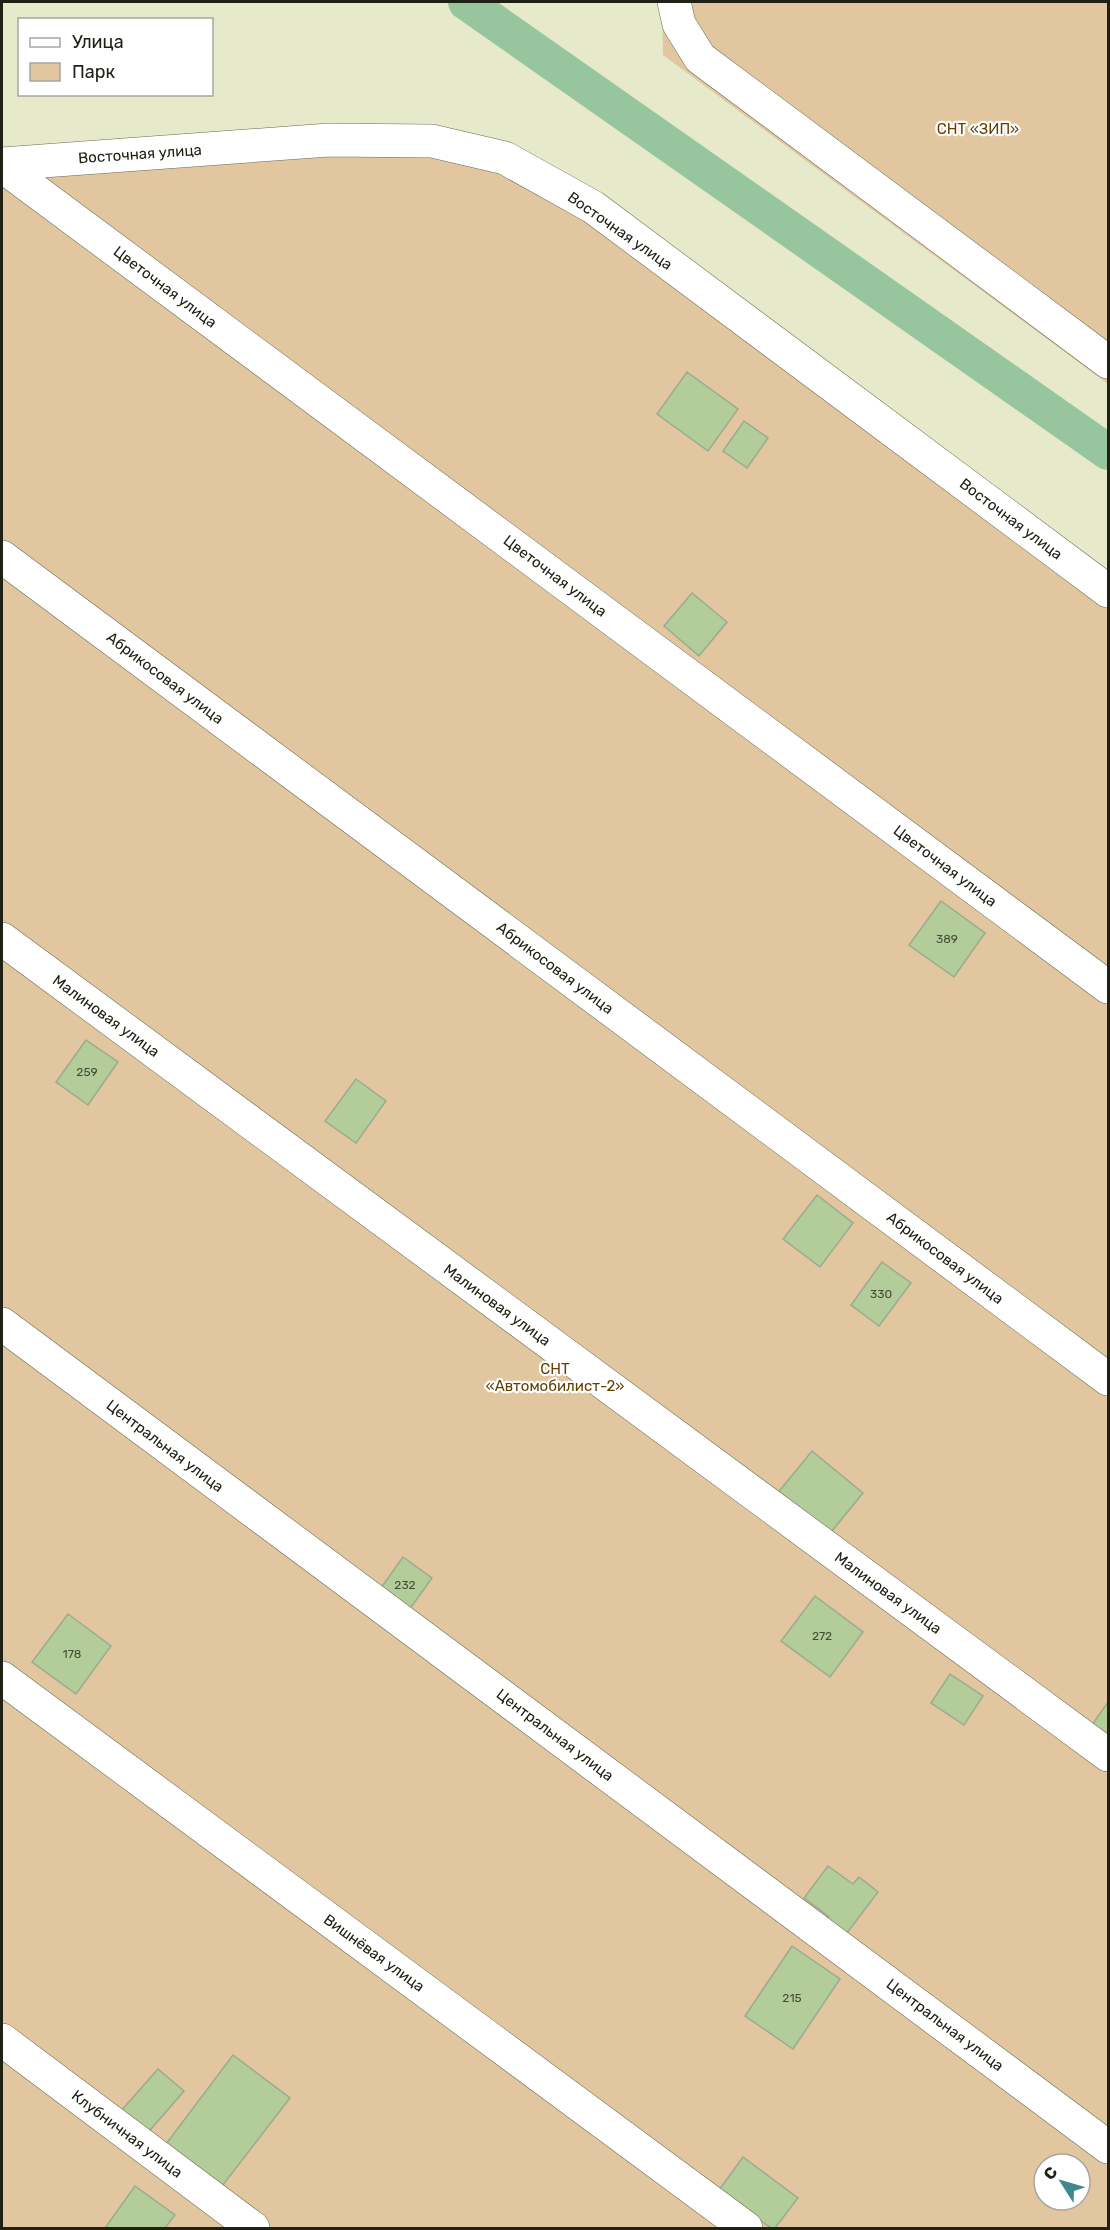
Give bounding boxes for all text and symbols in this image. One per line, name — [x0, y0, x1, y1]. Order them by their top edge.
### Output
legend — [18, 18, 213, 96]
text: Улица — [72, 31, 124, 53]
text: Парк — [72, 61, 116, 83]
park label: СНТ «ЗИП» — [937, 120, 1019, 138]
street label: Восточная улица — [78, 141, 202, 167]
street label: Восточная улица — [564, 188, 676, 274]
street label: Цветочная улица — [110, 242, 220, 332]
street label: Восточная улица — [956, 475, 1066, 563]
street label: Цветочная улица — [500, 531, 610, 621]
street label: Абрикосовая улица — [103, 628, 227, 728]
street label: Цветочная улица — [890, 821, 1000, 911]
street label: Абрикосовая улица — [493, 918, 617, 1018]
house number: 389 — [936, 932, 958, 946]
street label: Малиновая улица — [49, 971, 163, 1061]
house number: 259 — [76, 1065, 98, 1079]
street label: Абрикосовая улица — [883, 1208, 1007, 1308]
street label: Малиновая улица — [440, 1260, 554, 1350]
house number: 330 — [870, 1287, 892, 1301]
park label: СНТ «Автомобилист-2» — [486, 1360, 624, 1395]
street label: Центральная улица — [103, 1396, 227, 1496]
street label: Малиновая улица — [831, 1548, 945, 1638]
house number: 232 — [394, 1578, 416, 1592]
house number: 272 — [812, 1629, 832, 1643]
house number: 178 — [63, 1647, 81, 1661]
street label: Центральная улица — [493, 1685, 617, 1785]
street label: Вишнёвая улица — [320, 1910, 428, 1996]
street label: Центральная улица — [883, 1975, 1007, 2075]
house number: 215 — [782, 1991, 802, 2005]
street label: Клубничная улица — [68, 2086, 186, 2182]
north arrow — [1032, 2152, 1092, 2212]
text: С — [1039, 2163, 1061, 2183]

